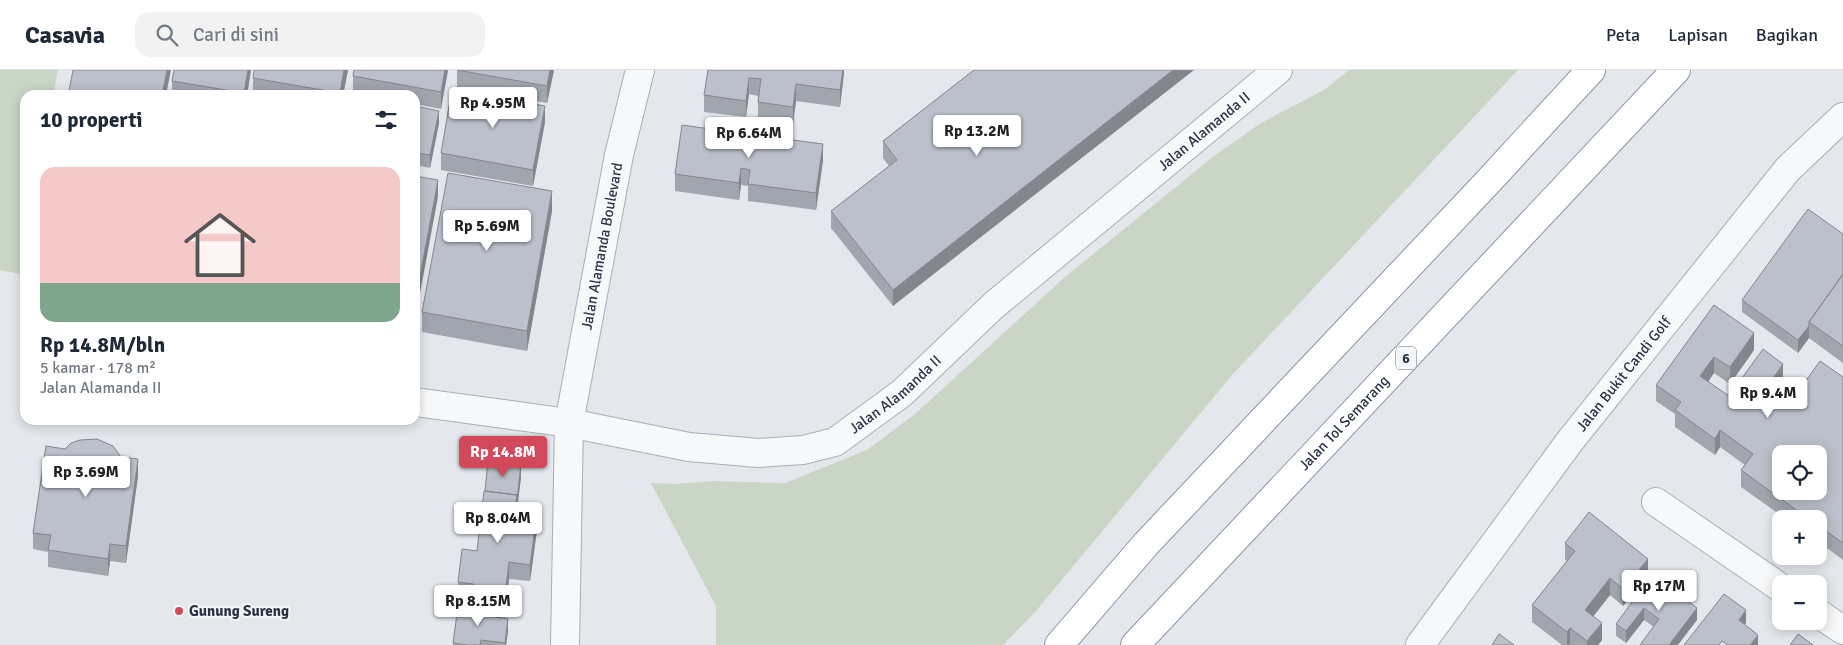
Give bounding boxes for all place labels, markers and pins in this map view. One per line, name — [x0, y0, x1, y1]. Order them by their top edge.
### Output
pin: Rp 4.95M — [441, 87, 545, 129]
pin: Rp 13.2M — [925, 114, 1029, 157]
pin: Rp 6.64M — [697, 116, 801, 159]
pin: Rp 5.69M — [435, 210, 539, 252]
pin: Rp 9.4M — [1722, 376, 1814, 419]
pin: Rp 14.8M — [451, 436, 555, 478]
pin: Rp 3.69M — [34, 456, 138, 498]
pin: Rp 8.04M — [446, 502, 550, 544]
pin: Rp 17M — [1618, 570, 1700, 612]
pin: Rp 8.15M — [426, 584, 530, 627]
place label: Gunung Sureng — [189, 602, 289, 620]
marker: Gunung Sureng — [173, 605, 185, 617]

